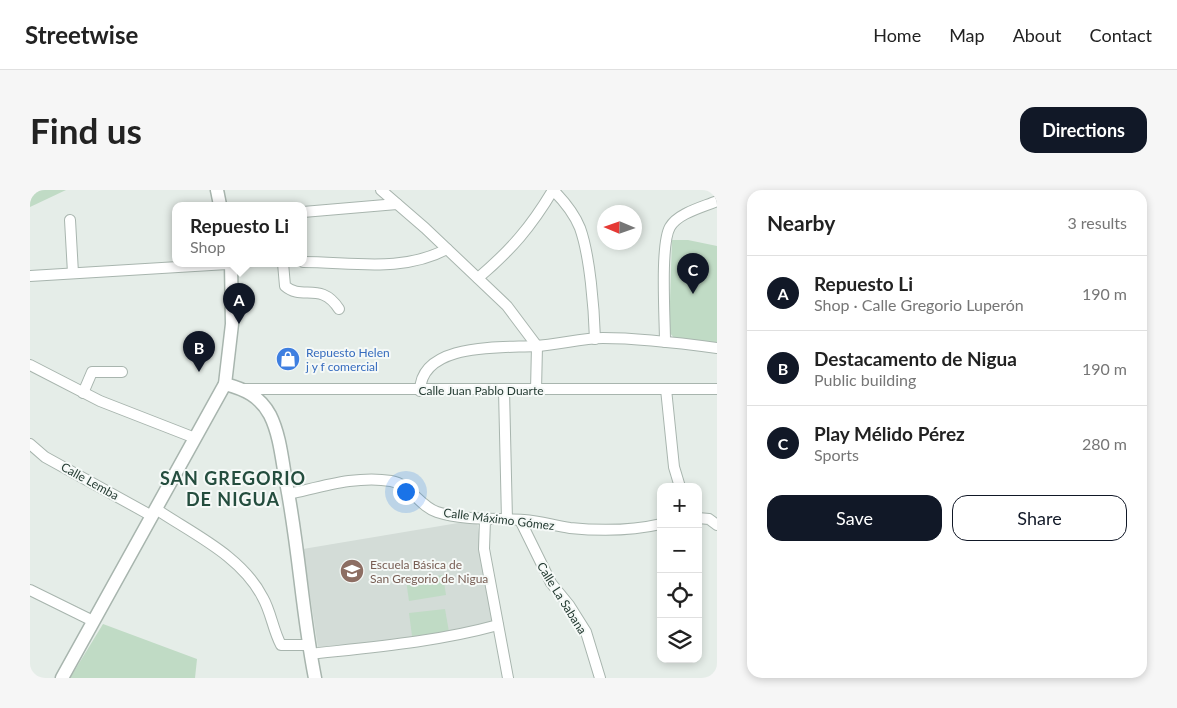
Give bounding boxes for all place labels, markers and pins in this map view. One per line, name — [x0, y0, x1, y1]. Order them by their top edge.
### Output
pin: C — [677, 253, 709, 294]
pin: A — [223, 283, 255, 324]
pin: B — [183, 331, 215, 372]
place label: Repuesto Helen j y f comercial — [305, 345, 390, 374]
shop icon: Repuesto Helen j y f comercial — [275, 346, 301, 372]
place label: Escuela Básica de San Gregorio de Nigua — [370, 557, 488, 586]
school or university icon: Escuela Básica de San Gregorio de Nigua — [339, 558, 365, 584]

